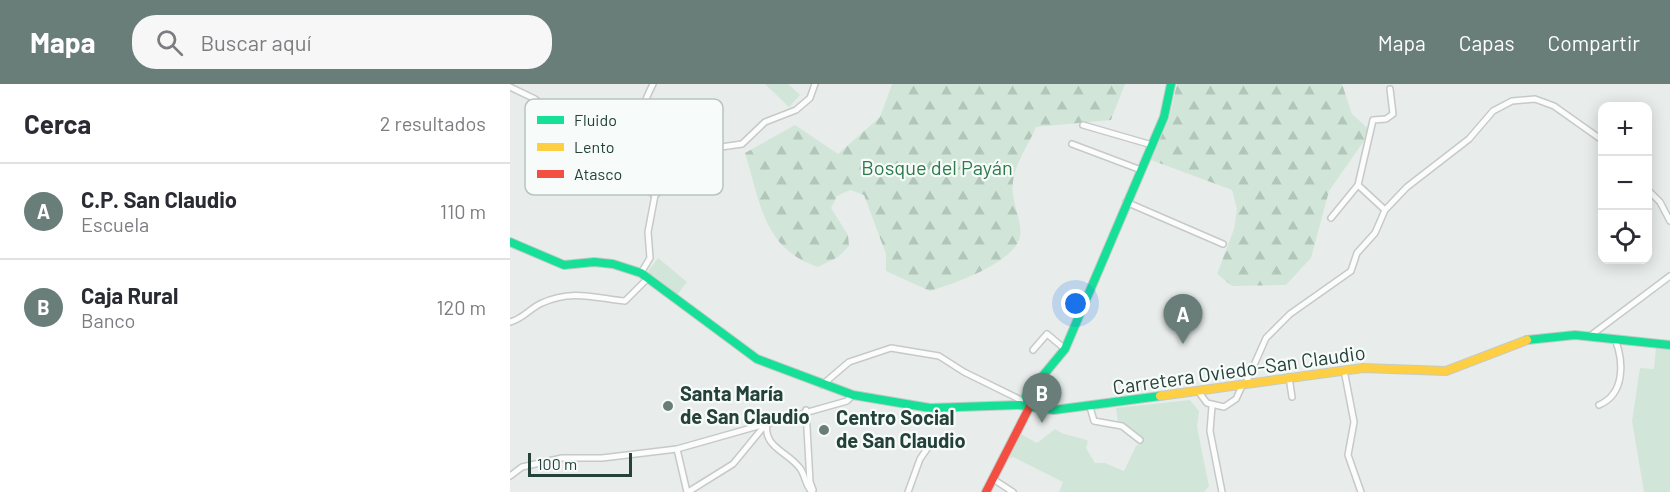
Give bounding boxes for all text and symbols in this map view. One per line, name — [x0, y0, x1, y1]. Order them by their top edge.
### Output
search box — [132, 15, 552, 69]
text: Mapa — [30, 25, 96, 59]
icon: search — [153, 26, 186, 59]
text: Buscar aquí — [201, 29, 311, 55]
text: Mapa — [1378, 30, 1426, 55]
text: Capas — [1459, 30, 1515, 55]
text: Compartir — [1548, 30, 1640, 55]
legend — [525, 99, 723, 195]
map controls — [1598, 102, 1652, 264]
button: + — [1598, 102, 1652, 156]
text: Cerca — [24, 108, 91, 139]
text: Fluido — [574, 110, 617, 129]
text: 2 resultados — [380, 111, 486, 135]
text: Lento — [574, 137, 615, 156]
park label: Bosque del Payán — [861, 155, 1013, 179]
button: − — [1598, 156, 1652, 210]
text: Atasco — [574, 164, 622, 183]
text: C.P. San Claudio — [81, 186, 237, 212]
text: A — [37, 199, 50, 223]
text: 110 m — [440, 199, 486, 223]
button: locate — [1598, 210, 1652, 264]
text: Escuela — [81, 212, 149, 236]
text: Caja Rural — [81, 282, 178, 308]
your location — [1061, 289, 1090, 318]
pin: A — [1164, 294, 1202, 344]
text: B — [37, 295, 50, 319]
text: 120 m — [436, 295, 486, 319]
text: Banco — [81, 308, 136, 332]
street label: Carretera Oviedo-San Claudio — [1111, 339, 1367, 399]
pin: B — [1022, 374, 1062, 423]
place label: Santa María de San Claudio — [680, 381, 810, 428]
marker: Santa María de San Claudio — [661, 399, 675, 413]
place label: Centro Social de San Claudio — [836, 405, 966, 452]
marker: Centro Social de San Claudio — [817, 423, 831, 437]
scale bar — [528, 450, 632, 478]
text: 100 m — [537, 454, 577, 473]

